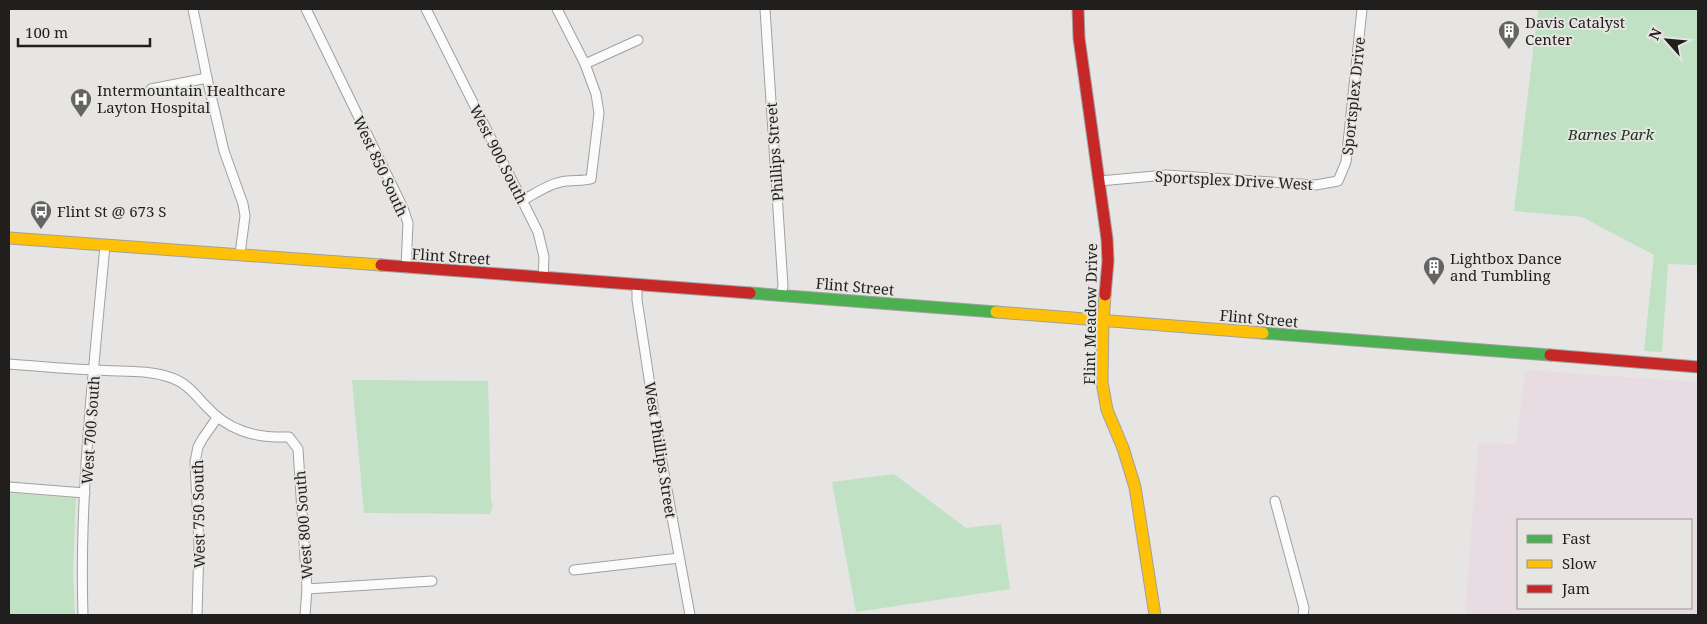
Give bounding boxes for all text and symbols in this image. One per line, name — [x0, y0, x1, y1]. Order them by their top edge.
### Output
place label: Davis Catalyst Center — [1525, 12, 1625, 49]
scale bar — [18, 15, 150, 47]
north arrow — [1642, 15, 1692, 65]
building icon: Davis Catalyst Center — [1497, 19, 1521, 50]
text: 100 m — [25, 22, 68, 42]
text: N — [1644, 25, 1666, 43]
street label: Sportsplex Drive — [1337, 36, 1369, 156]
place label: Intermountain Healthcare Layton Hospital — [97, 80, 285, 117]
hospital icon: Intermountain Healthcare Layton Hospital — [69, 87, 93, 118]
street label: West 900 South — [465, 101, 533, 208]
street label: Phillips Street — [761, 102, 787, 202]
street label: West 850 South — [349, 112, 413, 220]
park label: Barnes Park — [1567, 124, 1655, 144]
street label: Sportsplex Drive West — [1155, 166, 1313, 194]
bus stop icon: Flint St @ 673 S — [29, 199, 53, 230]
place label: Flint St @ 673 S — [57, 201, 166, 221]
street label: Flint Street — [411, 243, 491, 269]
street label: Flint Meadow Drive — [1079, 243, 1101, 385]
place label: Lightbox Dance and Tumbling — [1450, 248, 1562, 285]
building icon: Lightbox Dance and Tumbling — [1422, 255, 1446, 286]
street label: Flint Street — [815, 273, 895, 299]
street label: Flint Street — [1219, 305, 1299, 331]
street label: West 700 South — [76, 374, 104, 485]
street label: West Phillips Street — [640, 380, 682, 520]
street label: West 750 South — [187, 459, 209, 569]
street label: West 800 South — [289, 469, 317, 580]
legend — [1517, 519, 1692, 609]
text: Fast — [1562, 528, 1591, 548]
text: Slow — [1562, 553, 1596, 573]
text: Jam — [1561, 578, 1590, 598]

